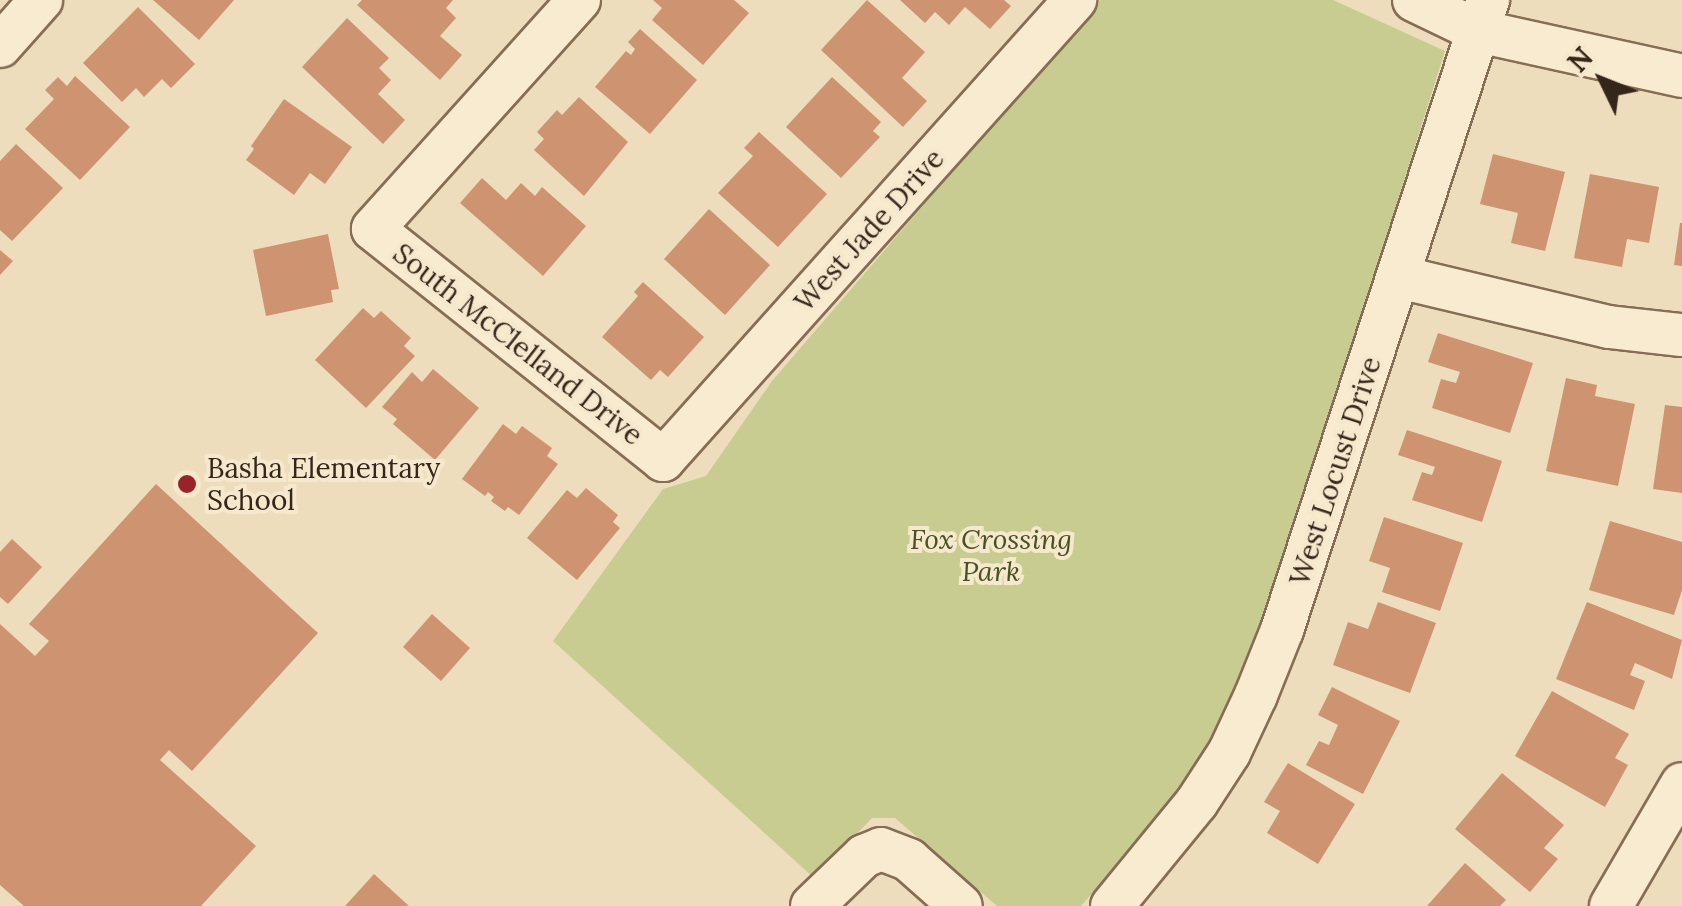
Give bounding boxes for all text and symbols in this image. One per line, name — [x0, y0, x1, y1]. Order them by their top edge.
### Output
north arrow — [1552, 30, 1652, 130]
text: N — [1560, 39, 1601, 80]
street label: West Jade Drive — [787, 142, 951, 318]
street label: South McClelland Drive — [387, 236, 649, 452]
street label: West Locust Drive — [1282, 352, 1388, 590]
place label: Basha Elementary School — [207, 451, 440, 517]
marker: Basha Elementary School — [176, 473, 198, 495]
park label: Fox Crossing Park — [910, 522, 1072, 588]

